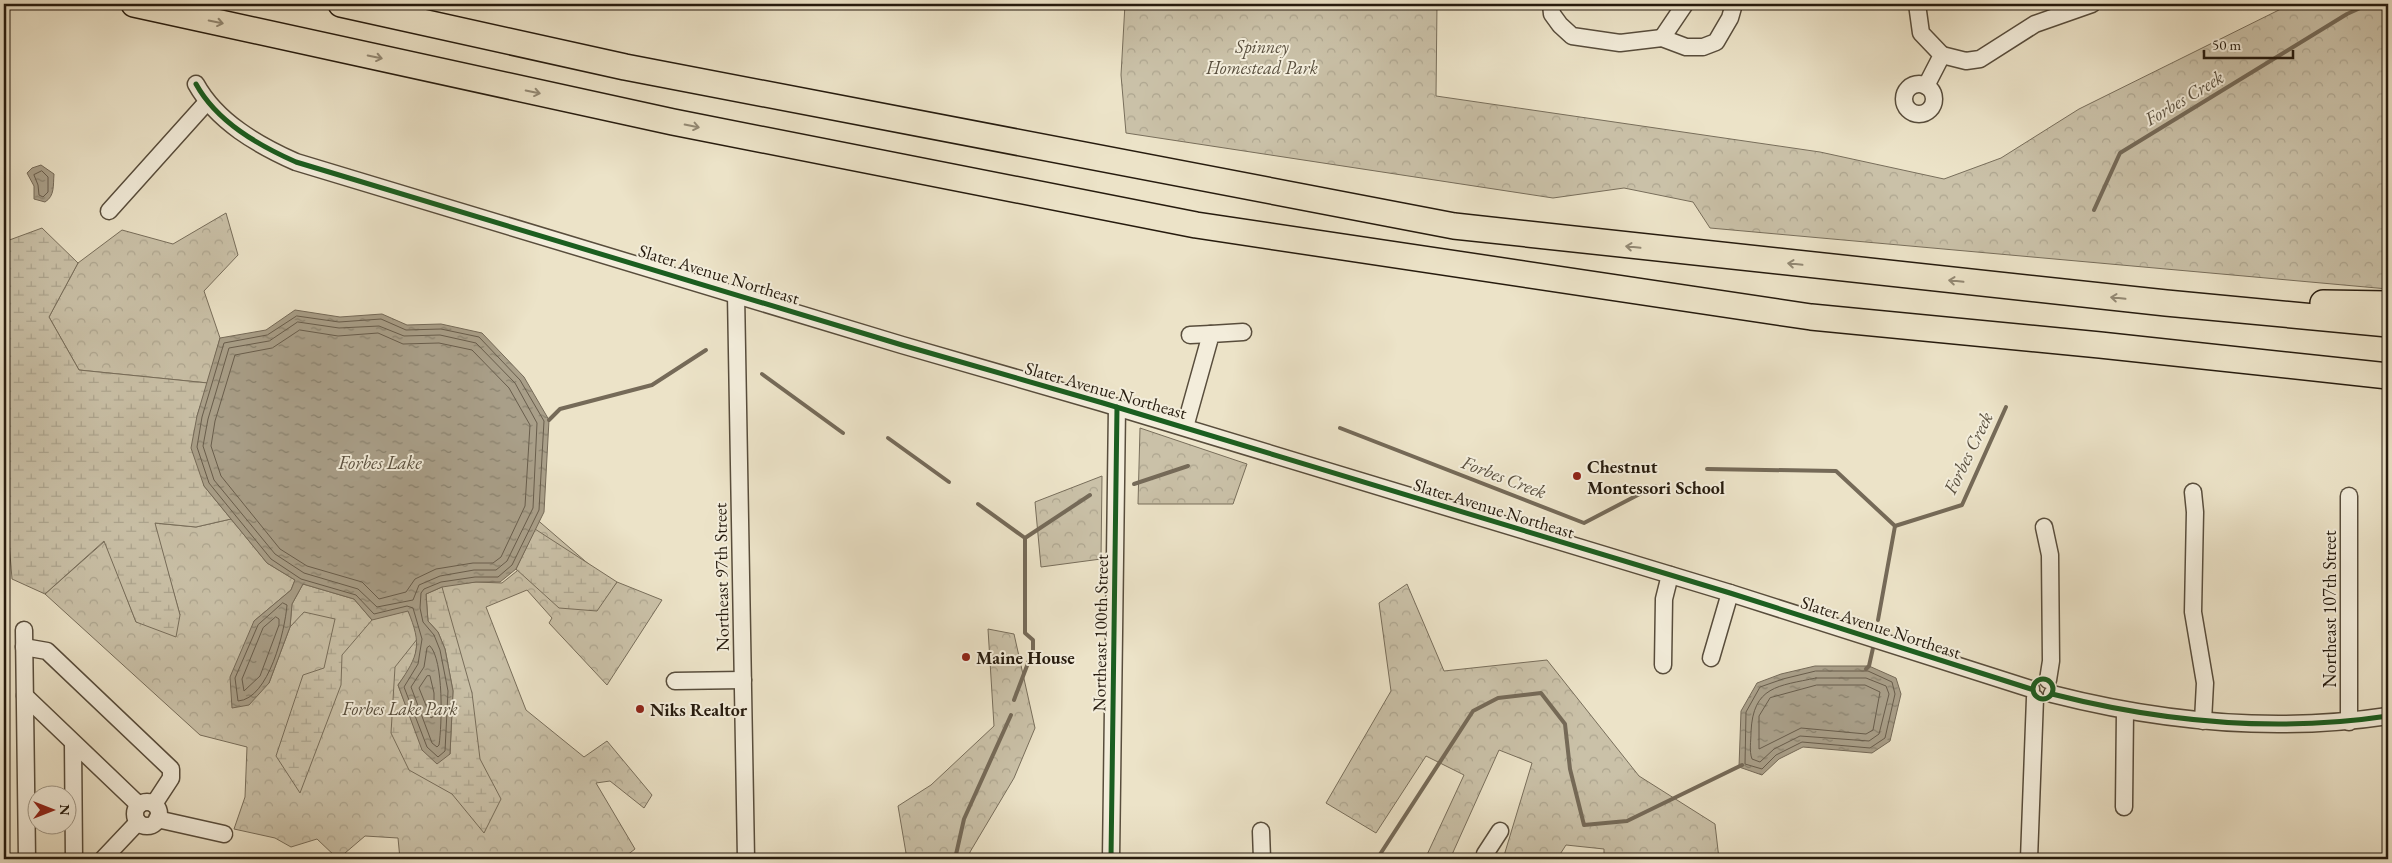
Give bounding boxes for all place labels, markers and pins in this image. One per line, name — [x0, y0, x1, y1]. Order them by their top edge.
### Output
place label: Chestnut Montessori School — [1587, 455, 1725, 499]
marker: Chestnut Montessori School — [1571, 470, 1583, 482]
place label: Maine House — [976, 646, 1075, 669]
marker: Maine House — [960, 651, 972, 663]
place label: Niks Realtor — [650, 698, 748, 721]
marker: Niks Realtor — [634, 703, 646, 715]

